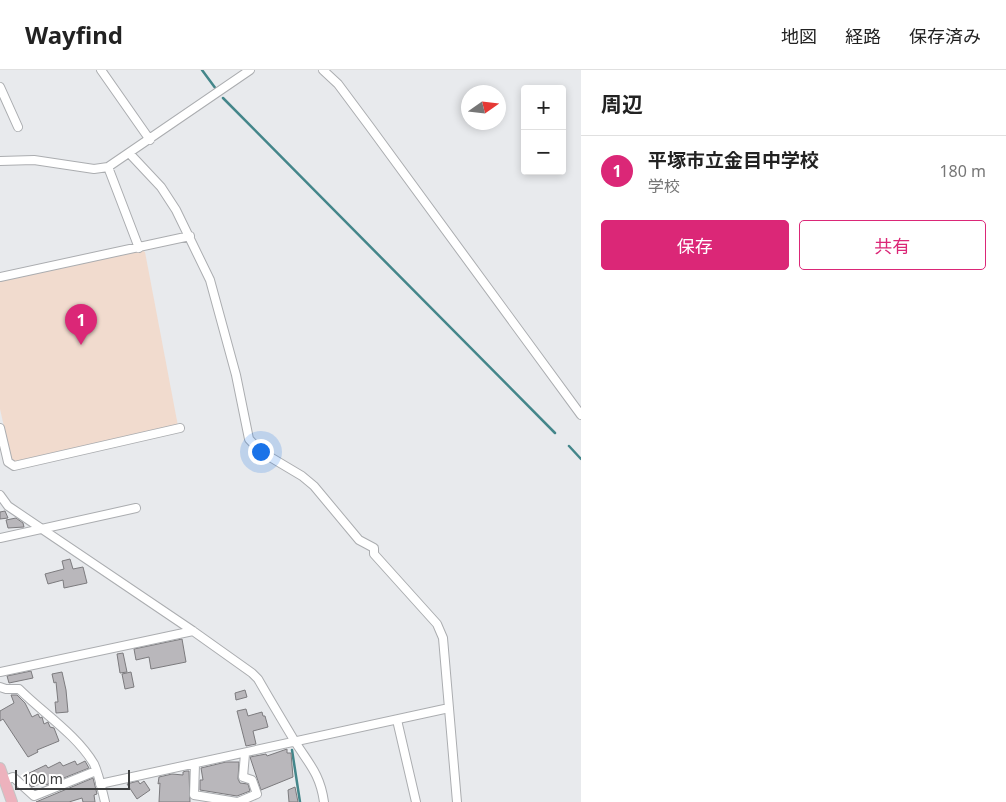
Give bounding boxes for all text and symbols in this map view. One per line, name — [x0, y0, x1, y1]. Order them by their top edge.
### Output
text: Wayfind — [25, 18, 123, 51]
text: 地図 — [781, 24, 817, 48]
text: 経路 — [845, 24, 881, 48]
text: 保存済み — [909, 24, 981, 48]
north arrow — [461, 85, 506, 130]
map controls — [521, 85, 566, 175]
button: + — [521, 85, 566, 130]
text: 周辺 — [601, 90, 643, 118]
button: − — [521, 130, 566, 175]
text: 平塚市立金目中学校 — [648, 147, 819, 173]
text: 1 — [612, 160, 622, 182]
text: 180 m — [939, 160, 986, 182]
text: 学校 — [648, 175, 680, 197]
button: 保存 — [601, 220, 789, 270]
button: 共有 — [799, 220, 986, 270]
pin: 1 — [65, 304, 97, 345]
your location — [248, 439, 274, 465]
scale bar — [15, 767, 130, 790]
text: 100 m — [22, 769, 63, 788]

